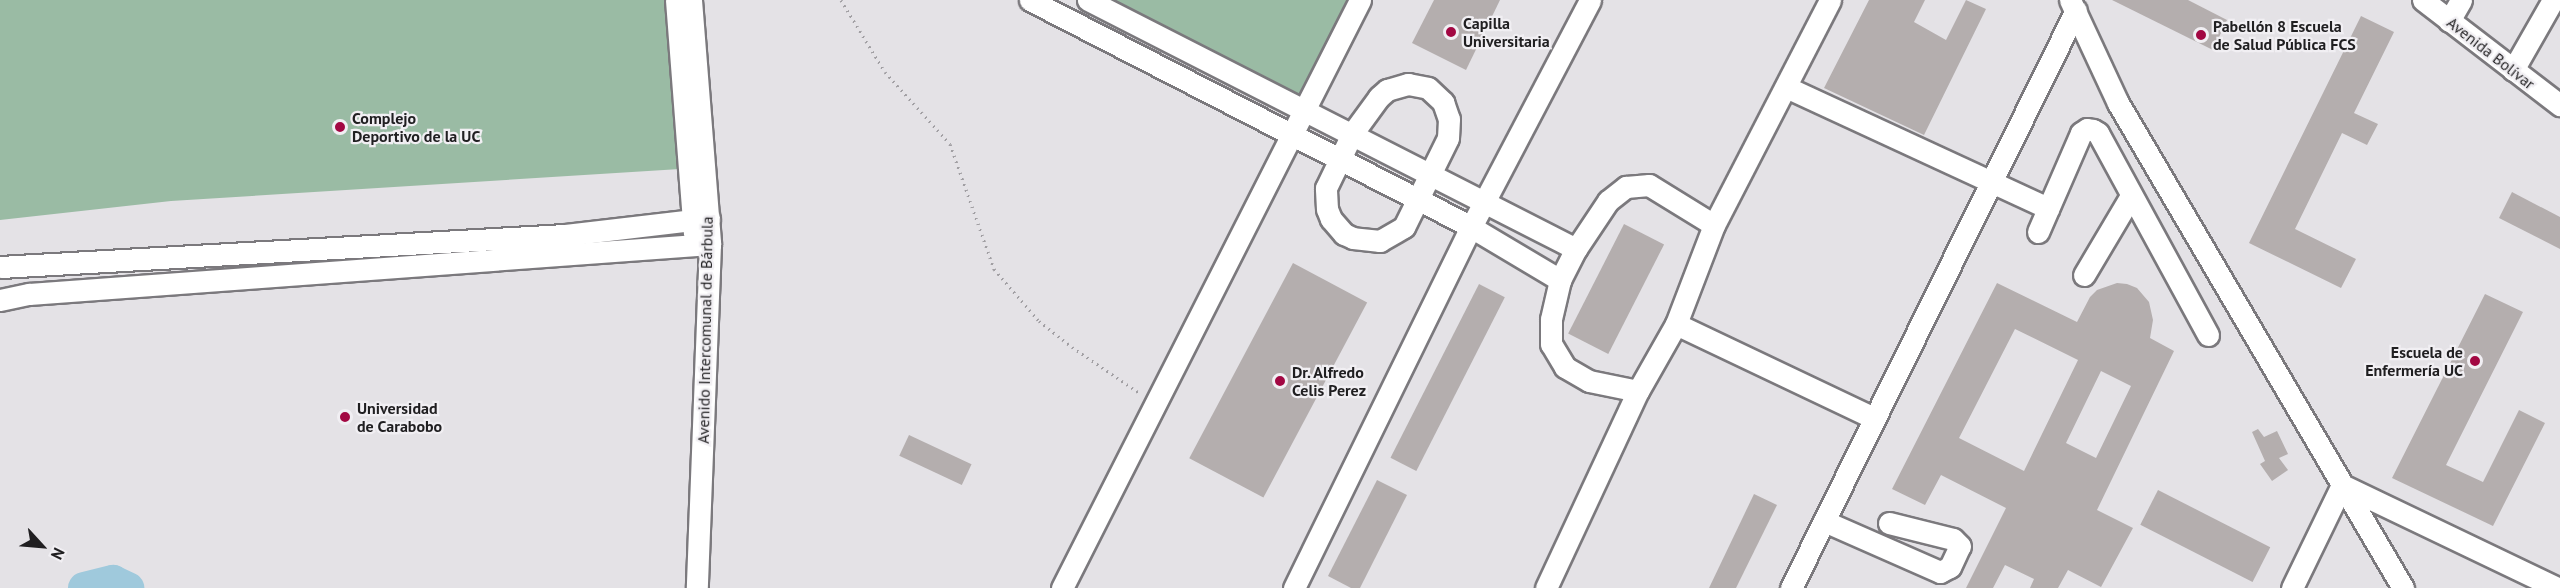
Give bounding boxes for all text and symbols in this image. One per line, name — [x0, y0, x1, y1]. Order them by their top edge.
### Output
place label: Capilla Universitaria — [1463, 13, 1550, 51]
street label: Avenida Bolívar — [2443, 13, 2539, 93]
place label: Pabellón 8 Escuela de Salud Pública FCS — [2213, 16, 2356, 54]
marker: Capilla Universitaria — [1444, 25, 1458, 39]
marker: Pabellón 8 Escuela de Salud Pública FCS — [2194, 28, 2208, 42]
place label: Complejo Deportivo de la UC — [352, 108, 480, 146]
marker: Complejo Deportivo de la UC — [333, 120, 347, 134]
street label: Avenido Intercomunal de Bárbula — [693, 216, 717, 444]
place label: Escuela de Enfermería UC — [2365, 342, 2463, 380]
marker: Escuela de Enfermería UC — [2468, 354, 2482, 368]
place label: Dr. Alfredo Celis Perez — [1292, 362, 1366, 400]
marker: Dr. Alfredo Celis Perez — [1273, 374, 1287, 388]
place label: Universidad de Carabobo — [357, 398, 442, 436]
marker: Universidad de Carabobo — [338, 410, 352, 424]
north arrow — [12, 516, 72, 576]
text: N — [47, 545, 69, 563]

